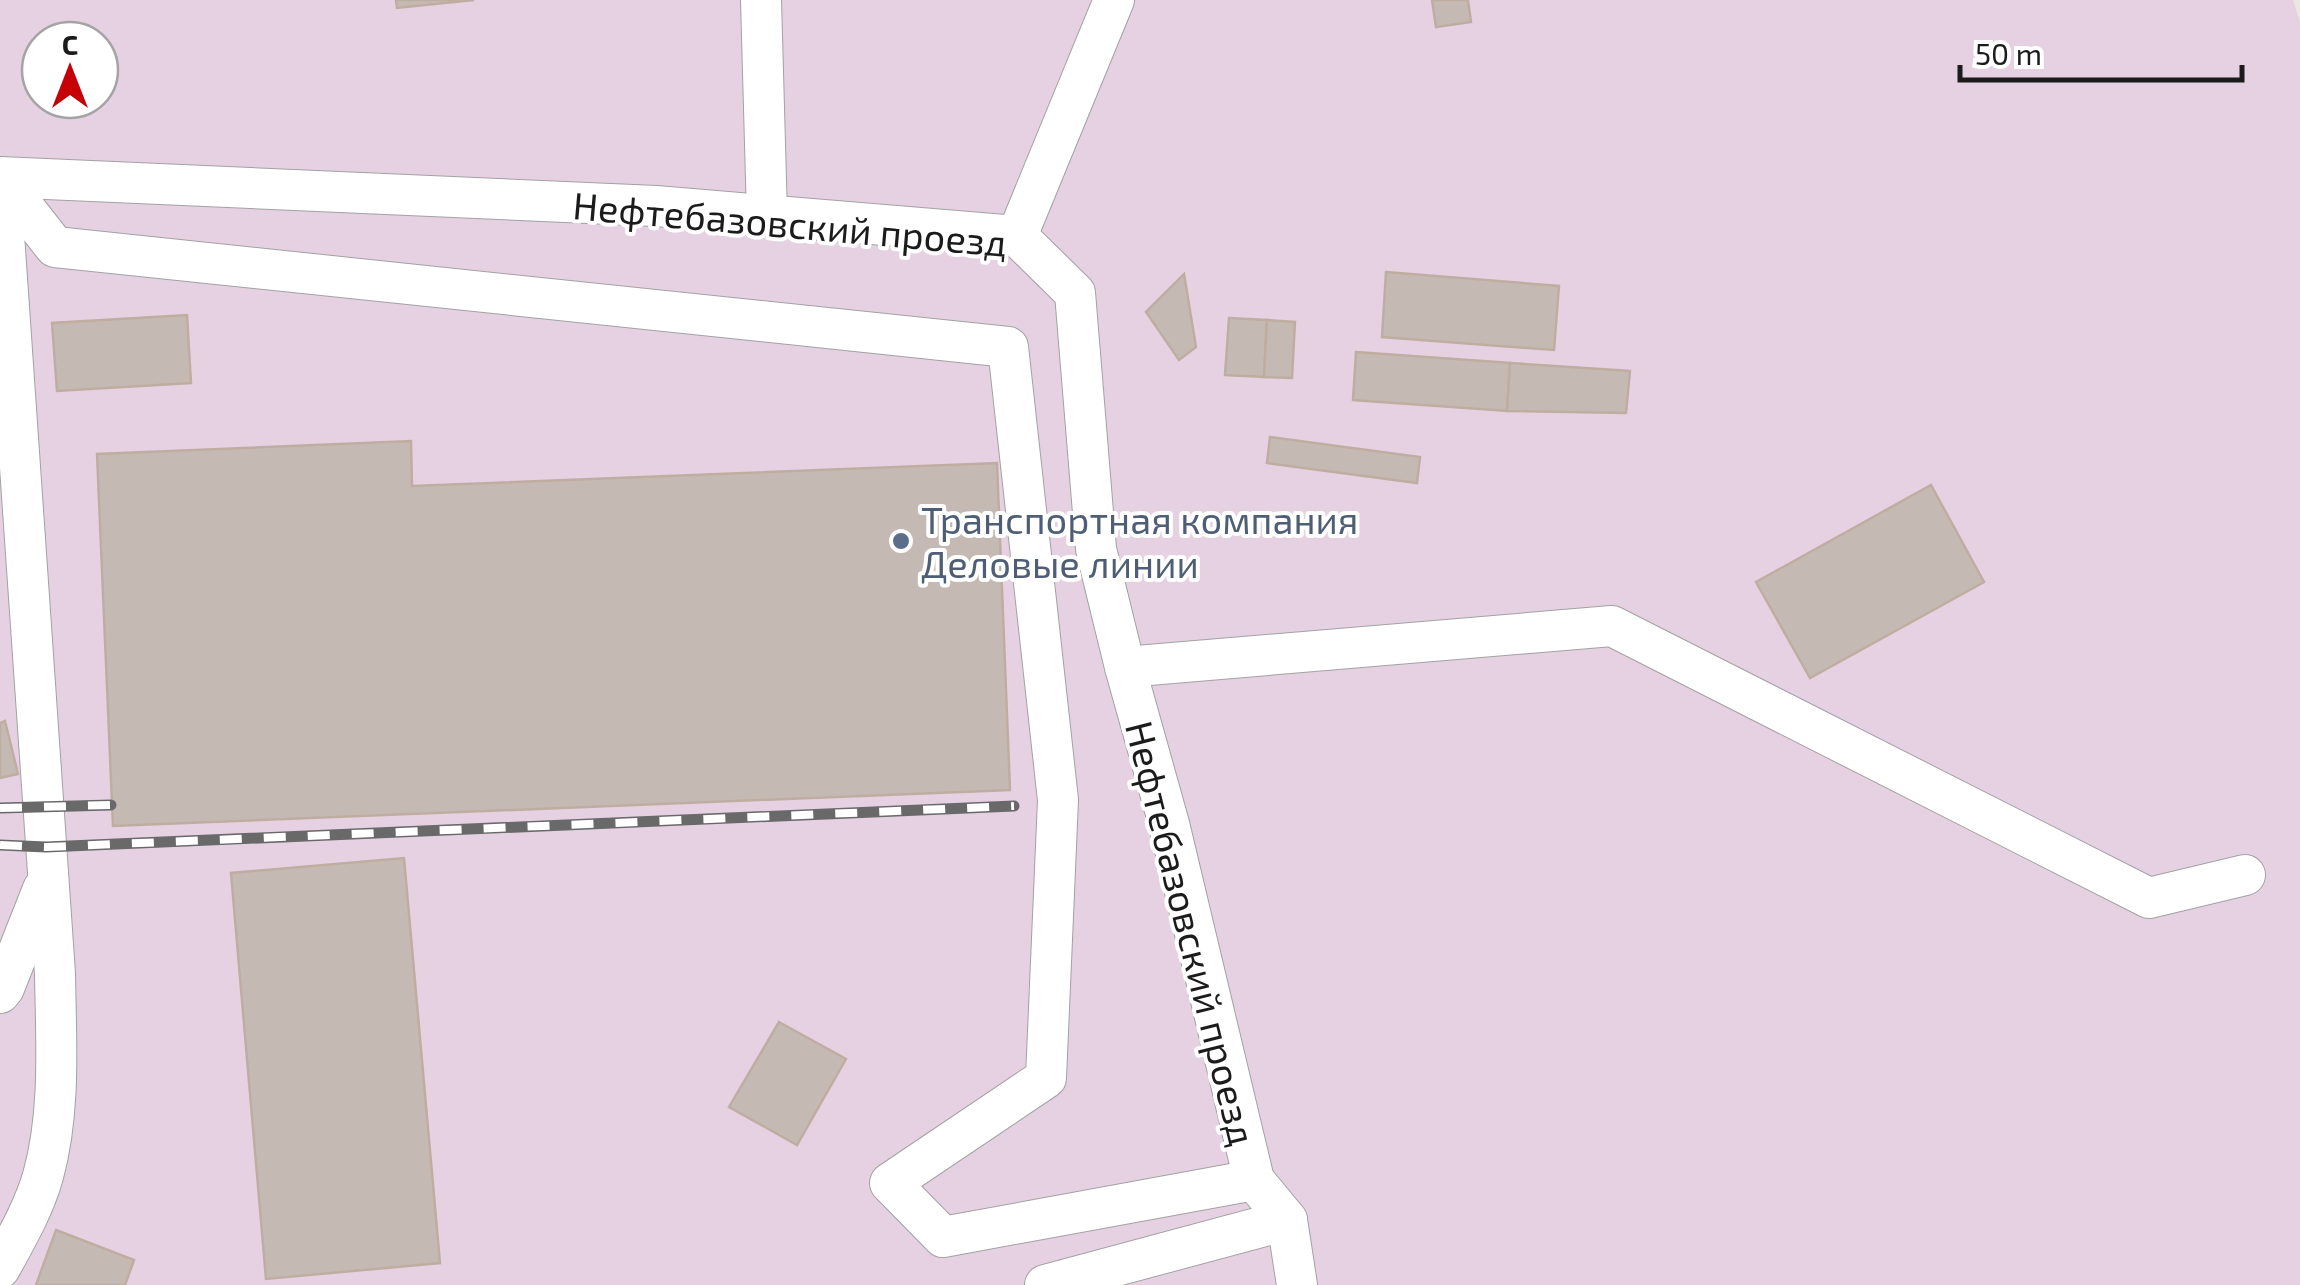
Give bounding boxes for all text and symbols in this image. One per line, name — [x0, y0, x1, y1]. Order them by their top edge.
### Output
north arrow — [20, 20, 120, 120]
scale bar — [1960, 20, 2242, 82]
text: С — [62, 27, 78, 61]
text: 50 m — [1975, 35, 2042, 71]
street label: Нефтебазовский проезд — [571, 181, 1009, 265]
place label: Транспортная компания Деловые линии — [921, 496, 1359, 586]
marker: Транспортная компания Деловые линии — [890, 530, 912, 552]
street label: Нефтебазовский проезд — [1117, 716, 1267, 1150]

